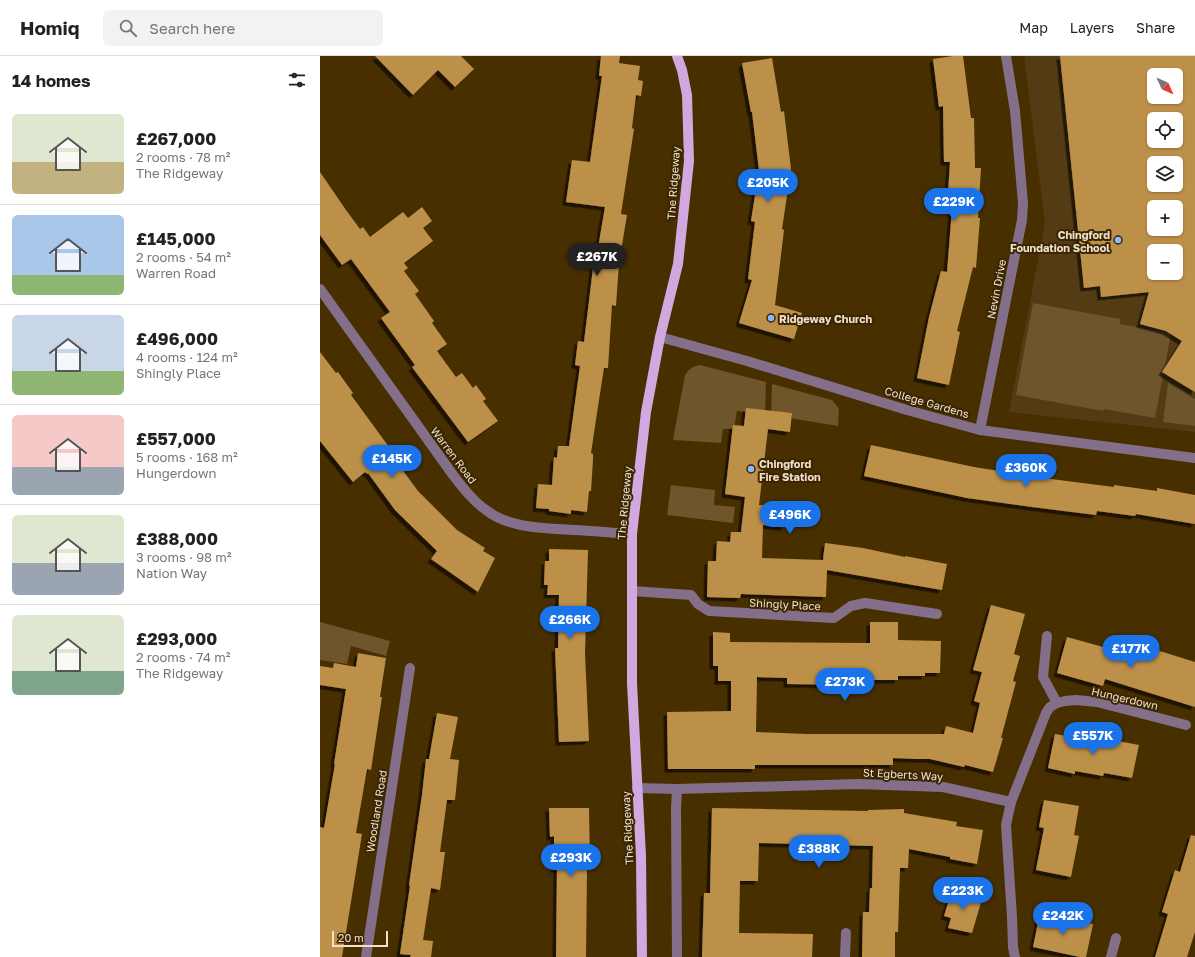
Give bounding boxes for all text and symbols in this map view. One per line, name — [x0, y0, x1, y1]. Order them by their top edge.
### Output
search box — [103, 10, 383, 46]
text: Homiq — [20, 16, 79, 39]
icon: search — [117, 17, 139, 39]
text: Search here — [149, 19, 235, 37]
text: Map — [1019, 19, 1048, 36]
text: Layers — [1070, 19, 1114, 36]
text: Share — [1136, 19, 1175, 36]
north arrow — [1147, 68, 1183, 104]
map controls — [1147, 68, 1183, 280]
icon: filters — [286, 69, 308, 91]
text: 14 homes — [12, 70, 91, 91]
button: locate — [1147, 112, 1183, 148]
text: £267,000 — [136, 128, 216, 149]
icon: home — [44, 130, 92, 178]
street label: The Ridgeway — [664, 146, 682, 220]
text: 2 rooms · 78 m² — [136, 149, 230, 165]
button: layers — [1147, 156, 1183, 192]
text: The Ridgeway — [136, 165, 223, 181]
pin: £205K — [740, 169, 796, 203]
text: £205K — [747, 174, 789, 190]
pin: £229K — [926, 188, 982, 222]
text: £229K — [933, 193, 975, 209]
button: + — [1147, 200, 1183, 236]
text: £145,000 — [136, 228, 216, 249]
place label: Chingford Foundation School — [1010, 228, 1110, 254]
icon: home — [44, 231, 92, 279]
marker: Chingford Foundation School — [1113, 235, 1123, 245]
pin: £267K — [569, 243, 625, 277]
button: − — [1147, 244, 1183, 280]
text: £267K — [576, 248, 618, 264]
text: 2 rooms · 54 m² — [136, 249, 231, 265]
street label: Nevin Drive — [984, 258, 1008, 320]
text: Warren Road — [136, 265, 216, 281]
place label: Ridgeway Church — [779, 312, 872, 325]
marker: Ridgeway Church — [766, 313, 776, 323]
text: £496,000 — [136, 328, 218, 349]
icon: home — [44, 331, 92, 379]
text: 4 rooms · 124 m² — [136, 349, 238, 365]
text: Shingly Place — [136, 365, 221, 381]
street label: College Gardens — [883, 384, 971, 420]
street label: Warren Road — [428, 424, 480, 486]
text: £557,000 — [136, 428, 216, 449]
icon: home — [44, 431, 92, 479]
pin: £145K — [364, 445, 420, 479]
text: 5 rooms · 168 m² — [136, 449, 238, 465]
text: £145K — [372, 450, 412, 466]
pin: £360K — [998, 454, 1054, 488]
place label: Chingford Fire Station — [759, 457, 821, 483]
text: £360K — [1005, 459, 1047, 475]
marker: Chingford Fire Station — [746, 464, 756, 474]
text: Hungerdown — [136, 465, 216, 481]
street label: The Ridgeway — [614, 466, 634, 540]
pin: £496K — [762, 501, 818, 535]
text: £496K — [769, 506, 811, 522]
text: £388,000 — [136, 528, 218, 549]
icon: home — [44, 531, 92, 579]
text: 3 rooms · 98 m² — [136, 549, 231, 565]
text: Nation Way — [136, 565, 207, 581]
street label: Shingly Place — [749, 596, 821, 612]
pin: £266K — [542, 606, 598, 640]
text: £266K — [549, 611, 591, 627]
text: £293,000 — [136, 628, 217, 649]
icon: home — [44, 631, 92, 679]
pin: £177K — [1103, 635, 1159, 669]
text: £177K — [1112, 640, 1150, 656]
text: 2 rooms · 74 m² — [136, 649, 230, 665]
text: The Ridgeway — [136, 665, 223, 681]
pin: £273K — [817, 668, 873, 702]
text: £273K — [825, 673, 865, 689]
street label: Hungerdown — [1090, 684, 1160, 712]
pin: £557K — [1065, 722, 1121, 756]
text: £557K — [1073, 727, 1113, 743]
street label: St Egberts Way — [863, 765, 943, 783]
street label: Woodland Road — [363, 769, 389, 853]
street label: The Ridgeway — [619, 791, 635, 865]
pin: £388K — [791, 835, 847, 869]
text: £388K — [798, 840, 840, 856]
pin: £293K — [543, 844, 599, 878]
text: £293K — [550, 849, 592, 865]
pin: £223K — [935, 877, 991, 911]
text: £223K — [942, 882, 984, 898]
pin: £242K — [1035, 902, 1091, 936]
text: £242K — [1042, 907, 1084, 923]
scale bar — [332, 929, 388, 948]
text: 20 m — [338, 931, 364, 944]

